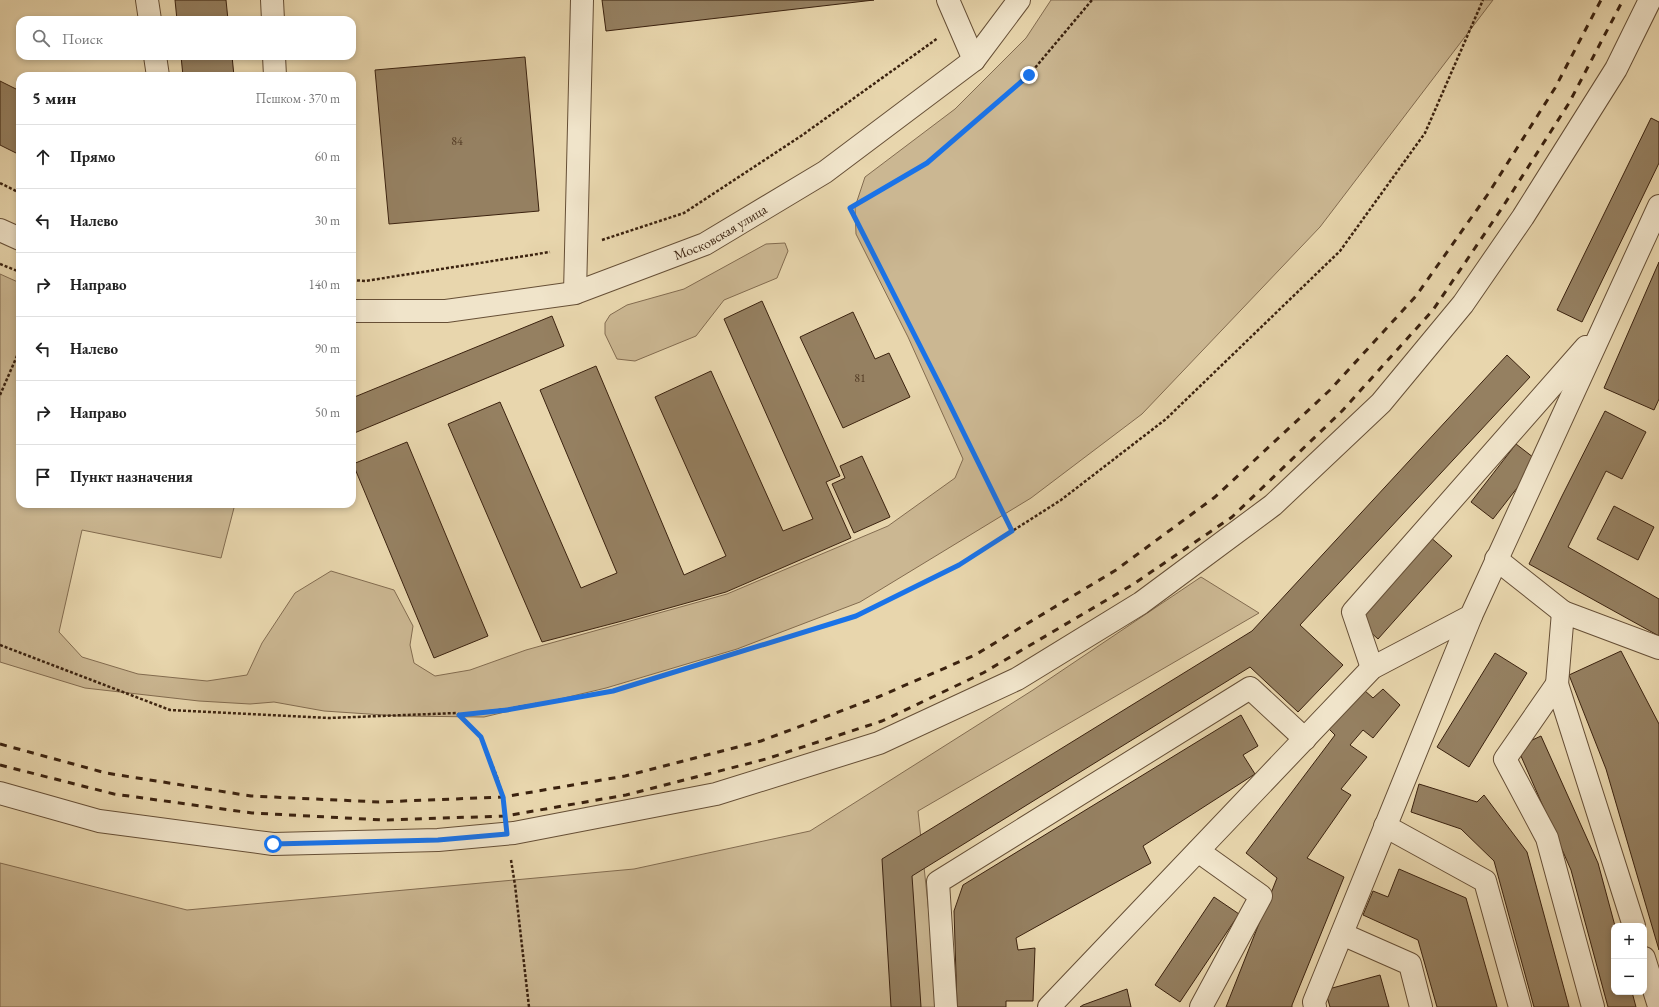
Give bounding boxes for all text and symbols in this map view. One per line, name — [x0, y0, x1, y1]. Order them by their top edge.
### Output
search box — [16, 16, 356, 60]
icon: search — [30, 27, 52, 49]
text: Поиск — [62, 29, 103, 48]
route end — [1020, 66, 1038, 84]
text: 5 мин — [32, 87, 76, 109]
text: Пешком · 370 m — [256, 90, 340, 107]
house number: 84 — [451, 133, 463, 149]
icon: ahead — [32, 146, 54, 168]
text: Прямо — [70, 147, 115, 166]
text: 60 m — [315, 148, 340, 165]
street label: Московская улица — [671, 200, 770, 264]
icon: left — [32, 210, 54, 232]
text: Налево — [70, 211, 118, 230]
text: 30 m — [315, 212, 340, 229]
icon: right — [32, 274, 54, 296]
text: Направо — [70, 275, 127, 294]
text: 140 m — [309, 276, 340, 293]
icon: left — [32, 338, 54, 360]
text: Налево — [70, 339, 118, 358]
text: 90 m — [315, 340, 340, 357]
house number: 81 — [854, 370, 866, 386]
icon: right — [32, 402, 54, 424]
text: Направо — [70, 403, 127, 422]
text: 50 m — [315, 404, 340, 421]
icon: arrive — [32, 466, 54, 488]
text: Пункт назначения — [70, 467, 193, 486]
route start — [264, 835, 282, 853]
map controls — [1611, 923, 1647, 995]
button: + — [1611, 923, 1647, 959]
button: − — [1611, 959, 1647, 995]

